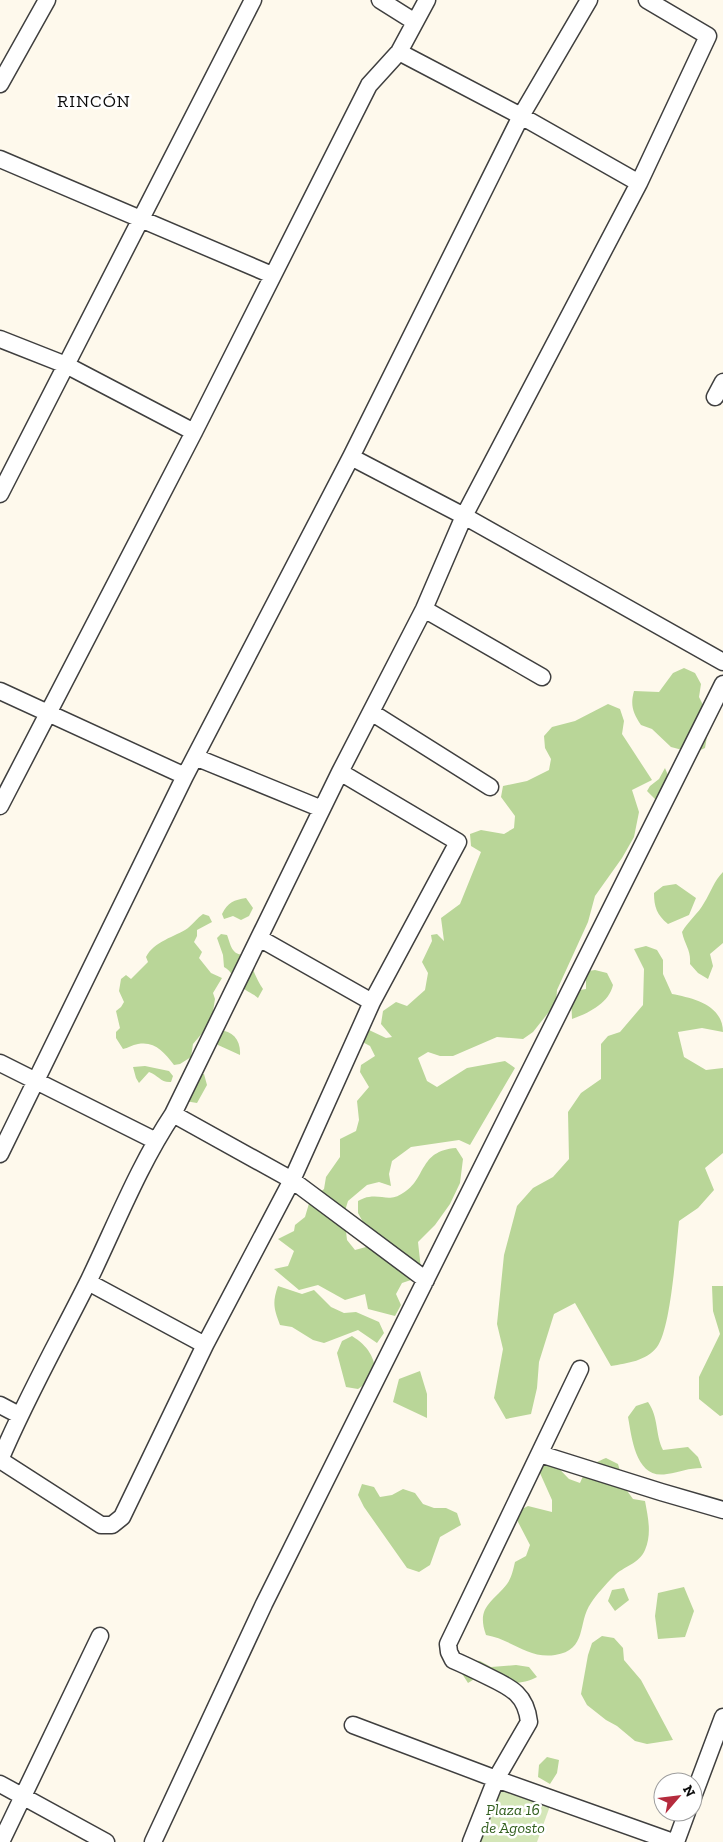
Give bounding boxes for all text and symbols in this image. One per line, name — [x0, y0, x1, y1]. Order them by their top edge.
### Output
district label: RINCÓN — [57, 90, 131, 112]
north arrow — [653, 1772, 703, 1822]
text: N — [679, 1782, 699, 1800]
park label: Plaza 16 de Agosto — [481, 1800, 545, 1837]

